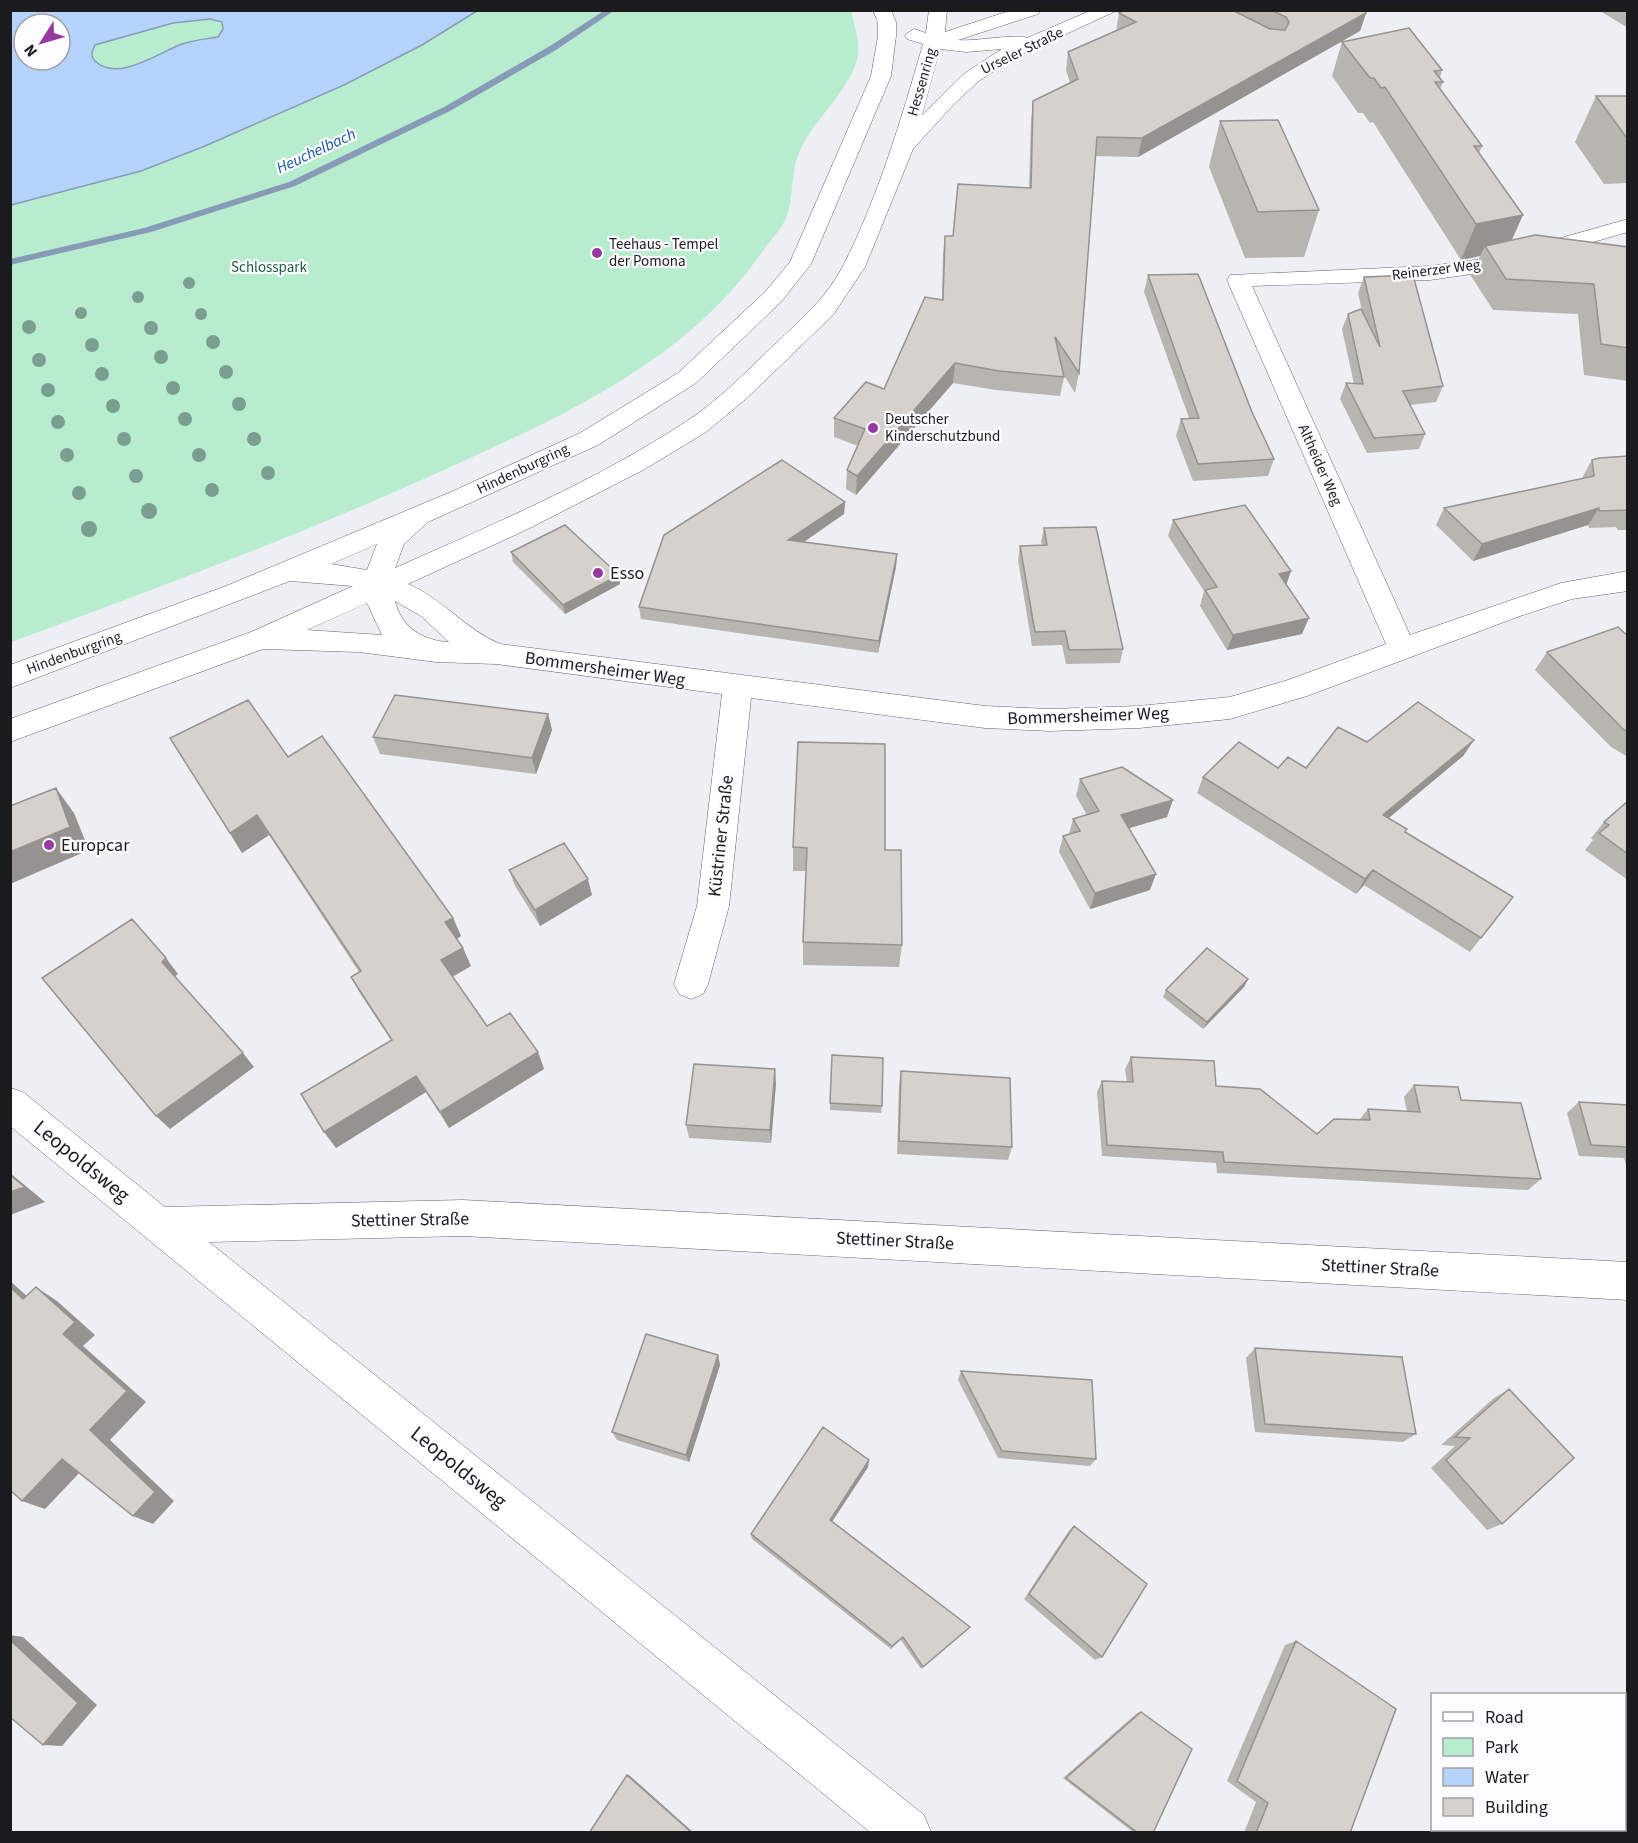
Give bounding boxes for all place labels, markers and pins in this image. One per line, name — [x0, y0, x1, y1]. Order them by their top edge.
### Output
place label: Teehaus - Tempel der Pomona — [609, 234, 718, 272]
marker: Teehaus - Tempel der Pomona — [590, 246, 604, 260]
place label: Deutscher Kinderschutzbund — [885, 409, 1000, 447]
marker: Deutscher Kinderschutzbund — [866, 421, 880, 435]
place label: Esso — [610, 561, 644, 586]
marker: Esso — [591, 566, 605, 580]
place label: Europcar — [61, 833, 130, 858]
marker: Europcar — [42, 838, 56, 852]

